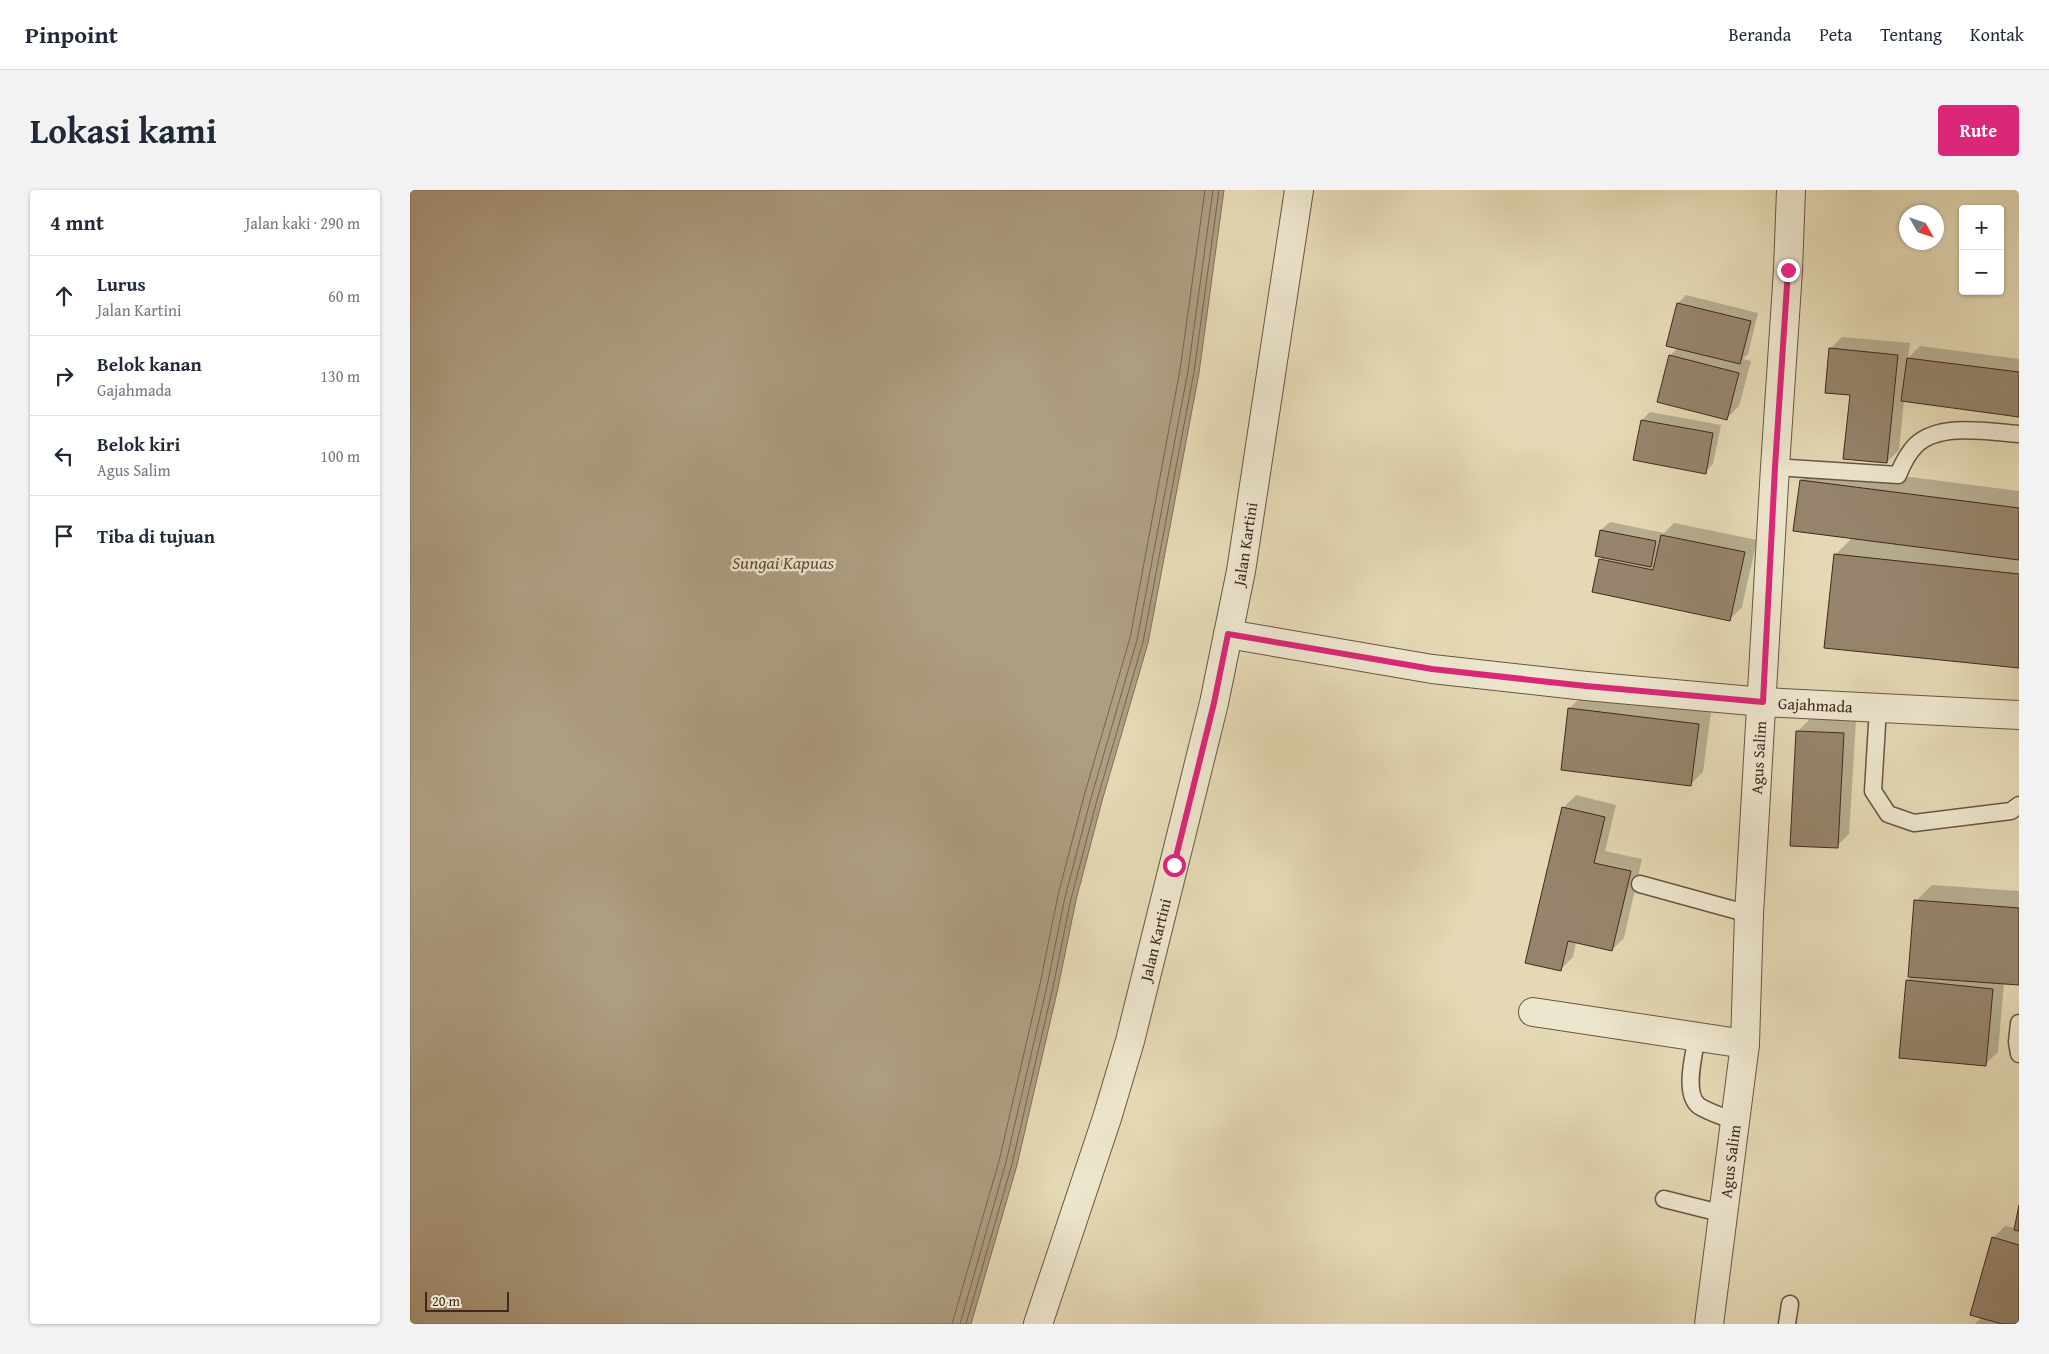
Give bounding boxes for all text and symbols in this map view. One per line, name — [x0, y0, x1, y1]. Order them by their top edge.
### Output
text: Pinpoint — [25, 17, 118, 52]
text: Beranda — [1729, 21, 1791, 48]
text: Peta — [1819, 21, 1852, 48]
text: Tentang — [1880, 21, 1942, 48]
text: Kontak — [1970, 21, 2024, 48]
text: Lokasi kami — [30, 105, 217, 156]
button: Rute — [1938, 105, 2019, 156]
north arrow — [1899, 205, 1944, 250]
map controls — [1959, 205, 2004, 295]
button: + — [1959, 205, 2004, 250]
text: 4 mnt — [50, 207, 104, 238]
text: Jalan kaki · 290 m — [245, 211, 360, 235]
button: − — [1959, 250, 2004, 295]
route end — [1777, 259, 1800, 282]
text: Lurus — [97, 270, 146, 298]
icon: ahead — [50, 282, 78, 310]
text: 60 m — [328, 284, 360, 308]
text: Jalan Kartini — [97, 298, 181, 322]
text: Belok kanan — [97, 350, 202, 378]
icon: right — [50, 362, 78, 390]
text: 130 m — [320, 364, 360, 388]
text: Gajahmada — [97, 378, 172, 402]
text: Belok kiri — [97, 430, 180, 458]
icon: left — [50, 442, 78, 470]
text: 100 m — [320, 444, 360, 468]
text: Agus Salim — [97, 458, 171, 482]
street label: Jalan Kartini — [1226, 500, 1263, 590]
icon: arrive — [50, 522, 78, 550]
text: Tiba di tujuan — [97, 522, 215, 550]
water label: Sungai Kapuas — [732, 549, 835, 576]
street label: Gajahmada — [1777, 691, 1854, 719]
street label: Agus Salim — [1744, 720, 1772, 795]
route start — [1163, 854, 1186, 877]
street label: Jalan Kartini — [1133, 895, 1177, 986]
street label: Agus Salim — [1713, 1123, 1747, 1199]
scale bar — [425, 1289, 509, 1312]
text: 20 m — [432, 1291, 460, 1311]

